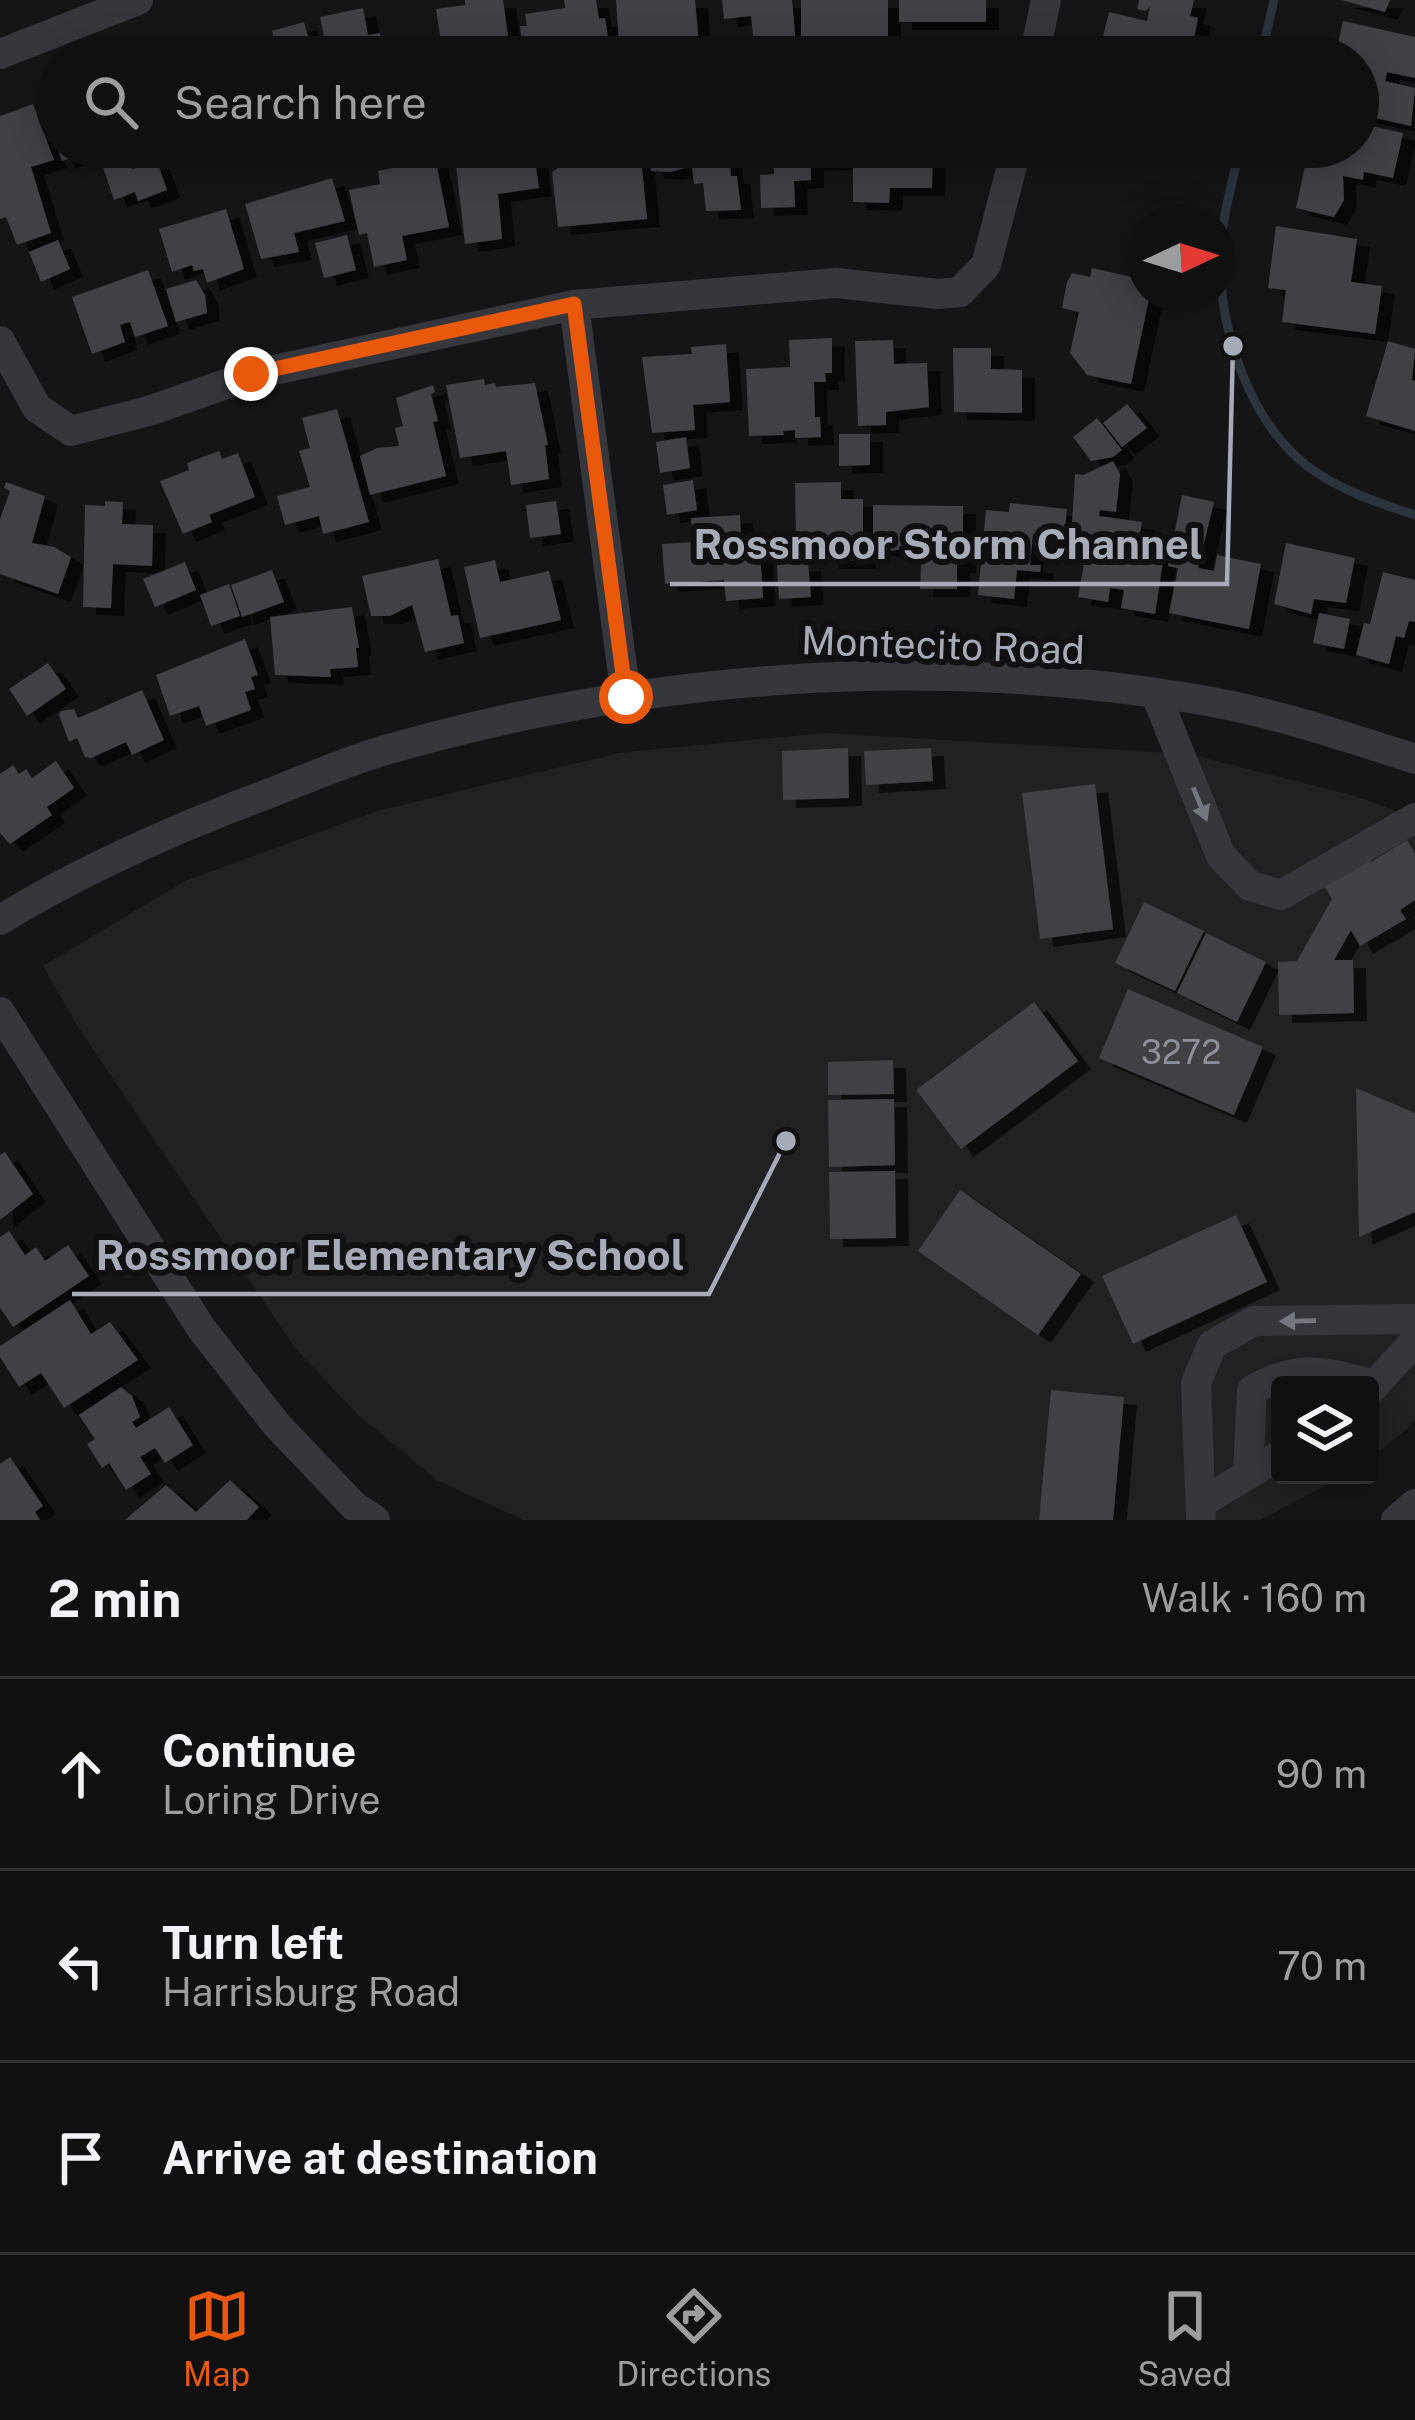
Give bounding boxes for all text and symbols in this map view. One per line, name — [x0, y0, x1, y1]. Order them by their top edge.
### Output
search box — [36, 36, 1379, 168]
icon: search — [78, 69, 144, 135]
text: Search here — [174, 76, 427, 129]
north arrow — [1127, 204, 1235, 312]
route end — [224, 347, 278, 401]
callout: Rossmoor Storm Channel — [670, 506, 1227, 584]
text: Rossmoor Storm Channel — [693, 519, 1203, 568]
street label: Montecito Road — [800, 617, 1086, 673]
route start — [599, 670, 653, 724]
one-way arrow — [1191, 786, 1210, 822]
house number: 3272 — [1141, 1033, 1221, 1071]
callout: Rossmoor Elementary School — [72, 1216, 709, 1294]
text: Rossmoor Elementary School — [95, 1230, 685, 1279]
one-way arrow — [1278, 1311, 1316, 1330]
map controls — [1271, 1376, 1379, 1484]
button: layers — [1271, 1376, 1379, 1484]
text: 2 min — [48, 1569, 182, 1628]
text: Walk · 160 m — [1142, 1575, 1367, 1621]
text: Continue — [162, 1724, 356, 1777]
icon: ahead — [48, 1741, 114, 1807]
text: 90 m — [1276, 1751, 1367, 1797]
text: Loring Drive — [162, 1777, 381, 1823]
text: Turn left — [162, 1916, 344, 1969]
icon: left — [48, 1933, 114, 1999]
text: 70 m — [1277, 1943, 1367, 1989]
text: Harrisburg Road — [162, 1969, 460, 2015]
icon: arrive — [48, 2125, 114, 2191]
text: Arrive at destination — [162, 2131, 598, 2184]
tab: Map — [183, 2283, 250, 2393]
tab: Directions — [616, 2283, 771, 2393]
tab: Saved — [1138, 2283, 1232, 2393]

